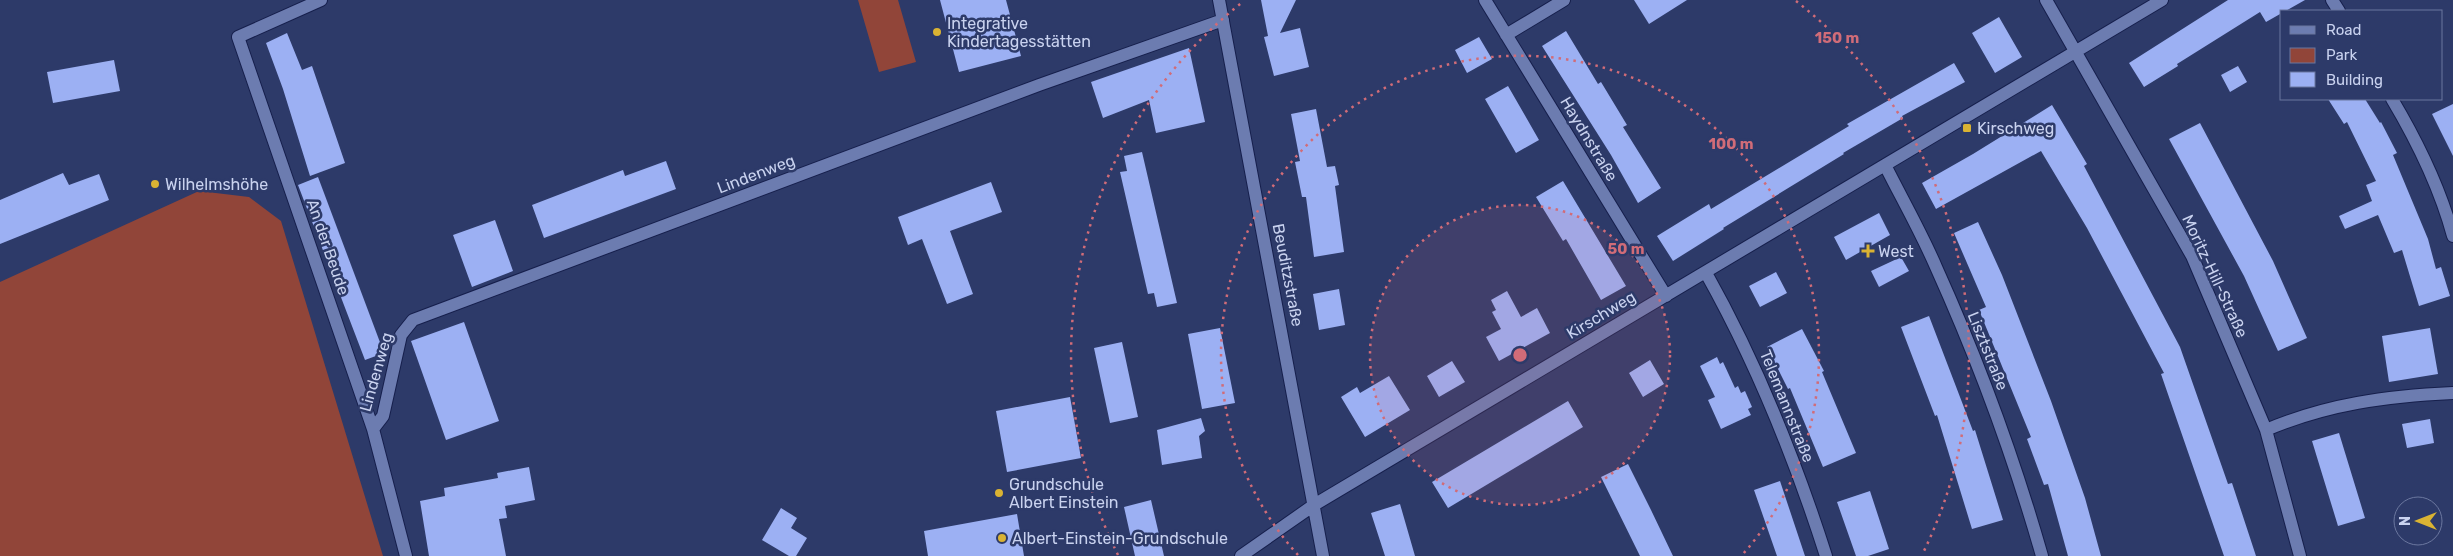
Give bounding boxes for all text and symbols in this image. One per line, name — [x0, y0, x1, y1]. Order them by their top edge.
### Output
legend — [2280, 10, 2443, 100]
place label: Integrative Kindertagesstätten — [947, 14, 1091, 51]
text: Road — [2326, 21, 2362, 39]
marker: Integrative Kindertagesstätten — [931, 26, 943, 38]
text: 150 m — [1815, 29, 1859, 47]
text: Park — [2326, 46, 2357, 64]
text: Building — [2326, 71, 2383, 89]
street label: Haydnstraße — [1556, 93, 1622, 185]
place label: Kirschweg — [1977, 119, 2054, 138]
marker: Kirschweg — [1961, 122, 1973, 134]
text: 100 m — [1709, 135, 1753, 153]
street label: Lindenweg — [714, 150, 798, 198]
place label: Wilhelmshöhe — [165, 175, 268, 194]
marker: Wilhelmshöhe — [149, 178, 161, 190]
street label: An der Beude — [303, 197, 353, 298]
street label: Moritz-Hill-Straße — [2178, 212, 2252, 340]
street label: Beuditzstraße — [1269, 222, 1307, 328]
text: 50 m — [1608, 240, 1644, 258]
place label: West — [1878, 242, 1914, 261]
marker: West — [1862, 245, 1874, 257]
street label: Kirschweg — [1563, 287, 1639, 343]
street label: Lisztstraße — [1964, 309, 2012, 393]
street label: Lindenweg — [356, 330, 396, 414]
centre of rings — [1511, 346, 1529, 364]
street label: Telemannstraße — [1756, 347, 1818, 465]
place label: Grundschule Albert Einstein — [1009, 475, 1119, 512]
marker: Grundschule Albert Einstein — [993, 487, 1005, 499]
north arrow — [2393, 496, 2443, 546]
text: N — [2397, 516, 2414, 526]
place label: Albert-Einstein-Grundschule — [1012, 529, 1228, 548]
marker: Albert-Einstein-Grundschule — [996, 532, 1008, 544]

